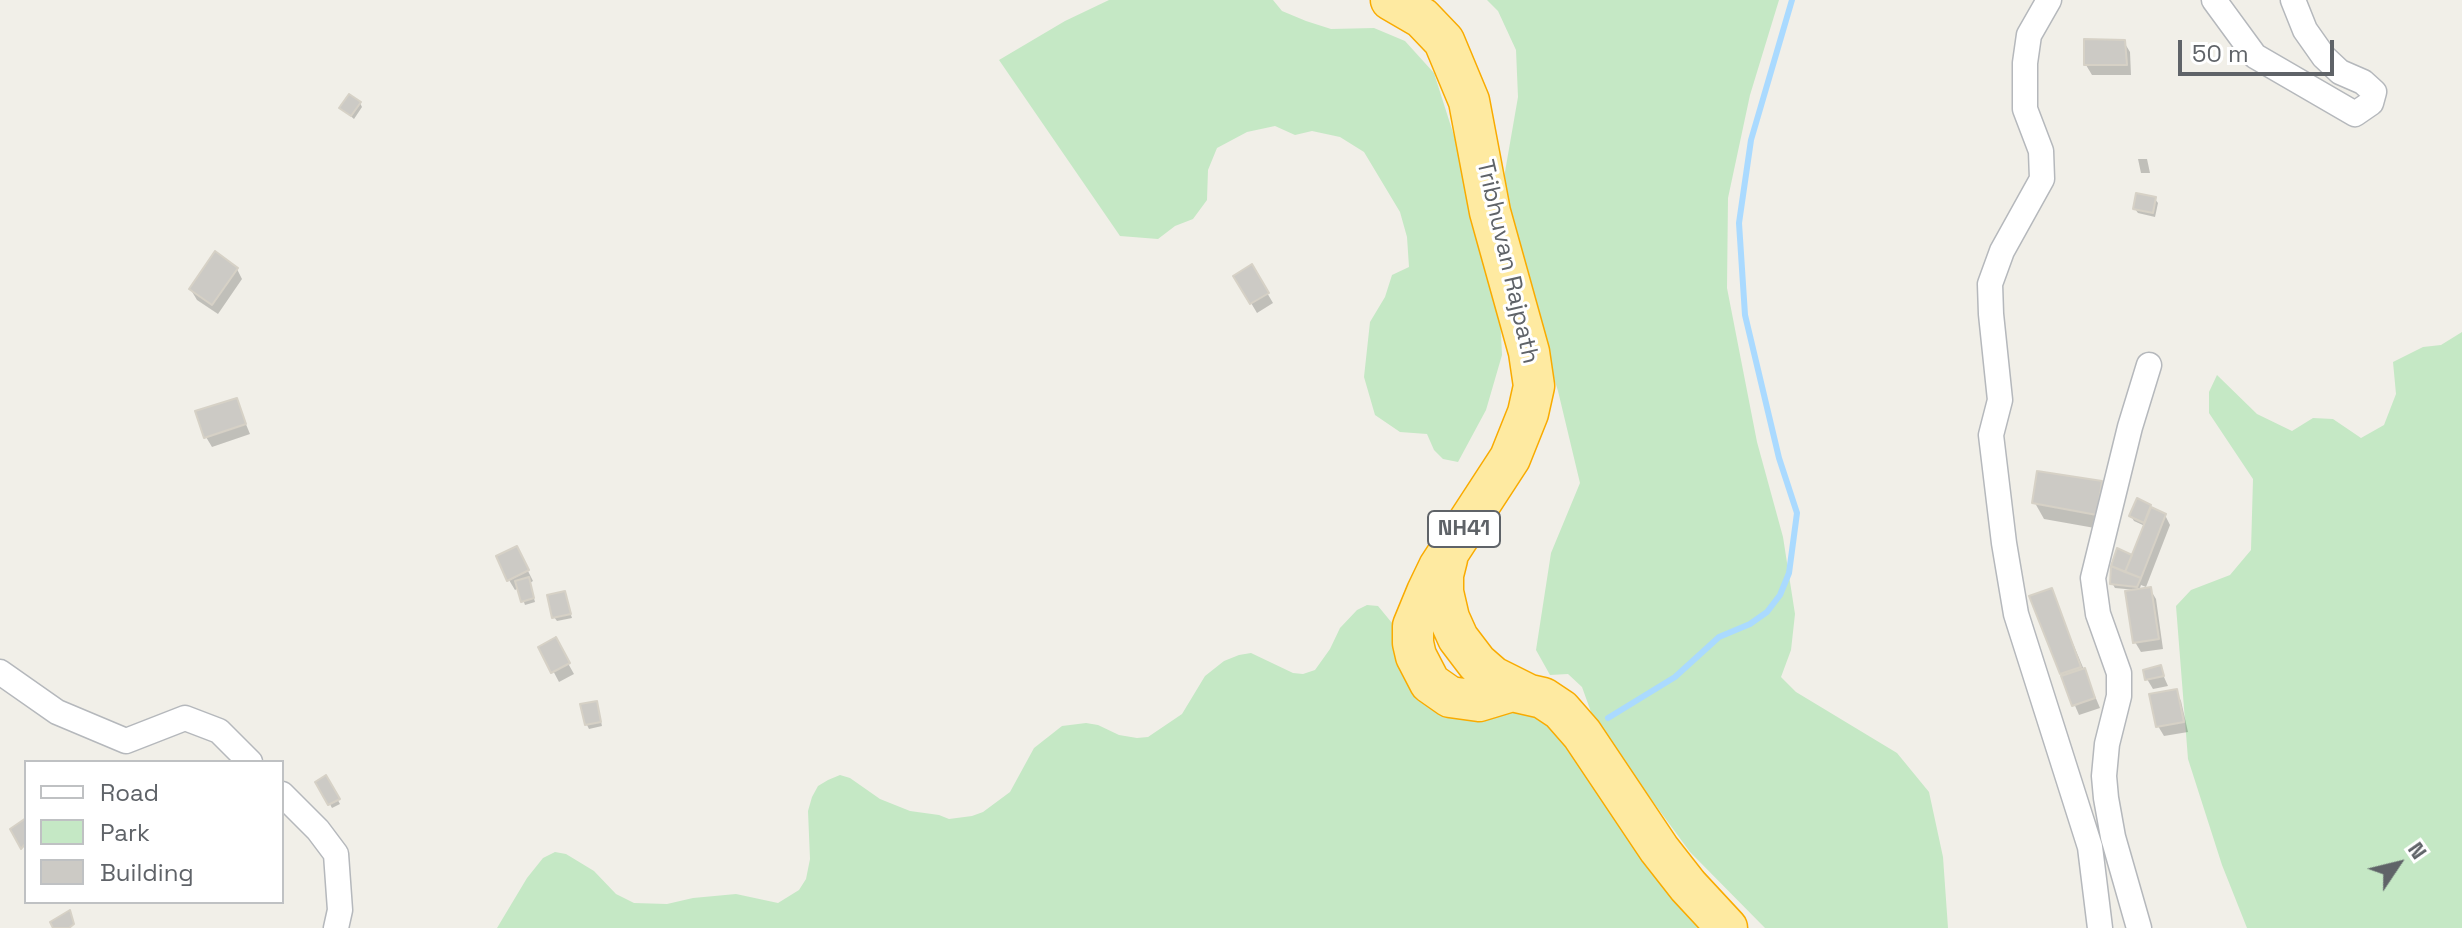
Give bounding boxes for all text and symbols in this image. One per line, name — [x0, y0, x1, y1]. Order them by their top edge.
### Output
scale bar — [2182, 24, 2338, 74]
text: 50 m — [2192, 38, 2249, 69]
street label: Tribhuvan Rajpath — [1470, 157, 1544, 367]
road number: NH41 — [1428, 511, 1500, 547]
legend — [24, 760, 284, 904]
text: Road — [100, 777, 159, 808]
text: Park — [100, 817, 150, 848]
north arrow — [2358, 824, 2438, 904]
text: N — [2402, 836, 2433, 864]
text: Building — [100, 857, 194, 888]

